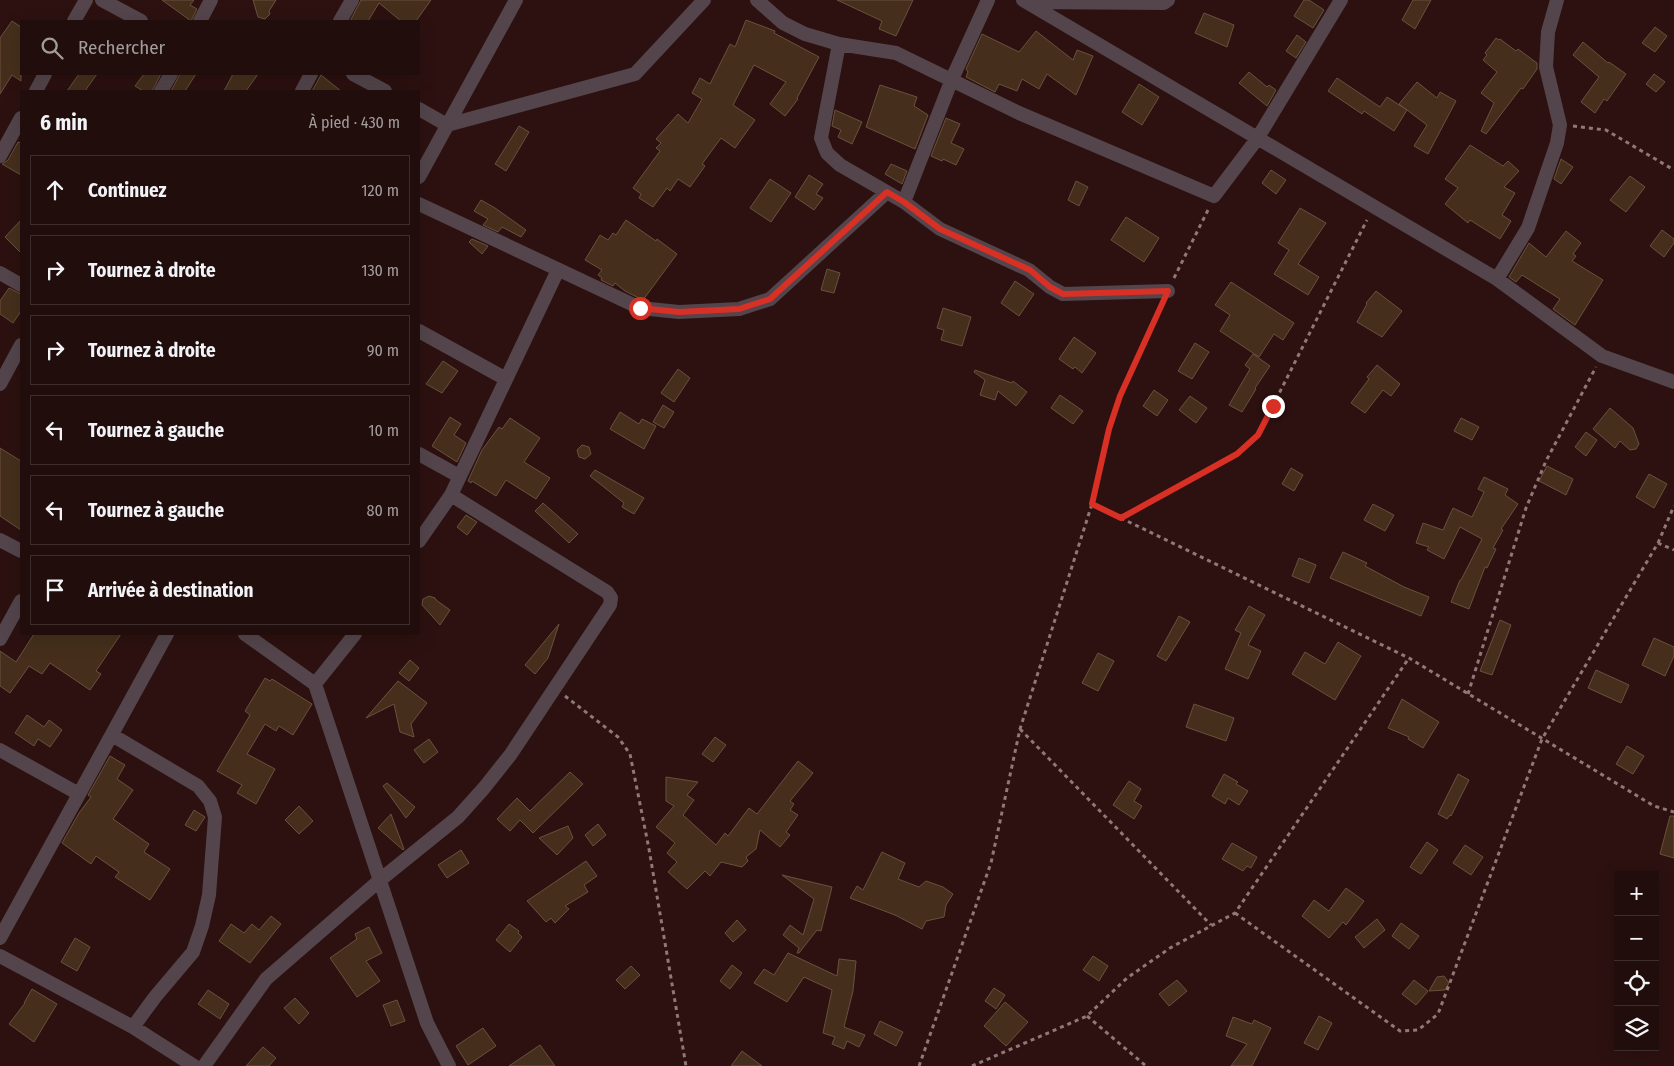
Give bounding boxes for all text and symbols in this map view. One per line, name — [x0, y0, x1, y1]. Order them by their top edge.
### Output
search box — [20, 20, 420, 75]
icon: search — [38, 34, 66, 62]
text: Rechercher — [78, 36, 165, 59]
text: 6 min — [40, 110, 88, 136]
text: À pied · 430 m — [309, 113, 400, 132]
icon: ahead — [41, 176, 69, 204]
text: Continuez — [88, 179, 167, 202]
text: 120 m — [361, 181, 399, 200]
icon: right — [41, 256, 69, 284]
text: Tournez à droite — [88, 259, 216, 282]
text: 130 m — [361, 261, 399, 280]
route start — [629, 297, 652, 320]
icon: right — [41, 336, 69, 364]
text: Tournez à droite — [88, 339, 216, 362]
text: 90 m — [367, 341, 399, 360]
route end — [1262, 395, 1285, 418]
icon: left — [41, 416, 69, 444]
text: Tournez à gauche — [88, 419, 224, 442]
text: 10 m — [368, 421, 399, 440]
icon: left — [41, 496, 69, 524]
text: Tournez à gauche — [88, 499, 224, 522]
text: 80 m — [367, 501, 399, 520]
icon: arrive — [41, 576, 69, 604]
text: Arrivée à destination — [88, 579, 254, 602]
map controls — [1614, 871, 1659, 1051]
button: + — [1614, 871, 1659, 916]
button: − — [1614, 916, 1659, 961]
button: locate — [1614, 961, 1659, 1006]
button: layers — [1614, 1006, 1659, 1051]

